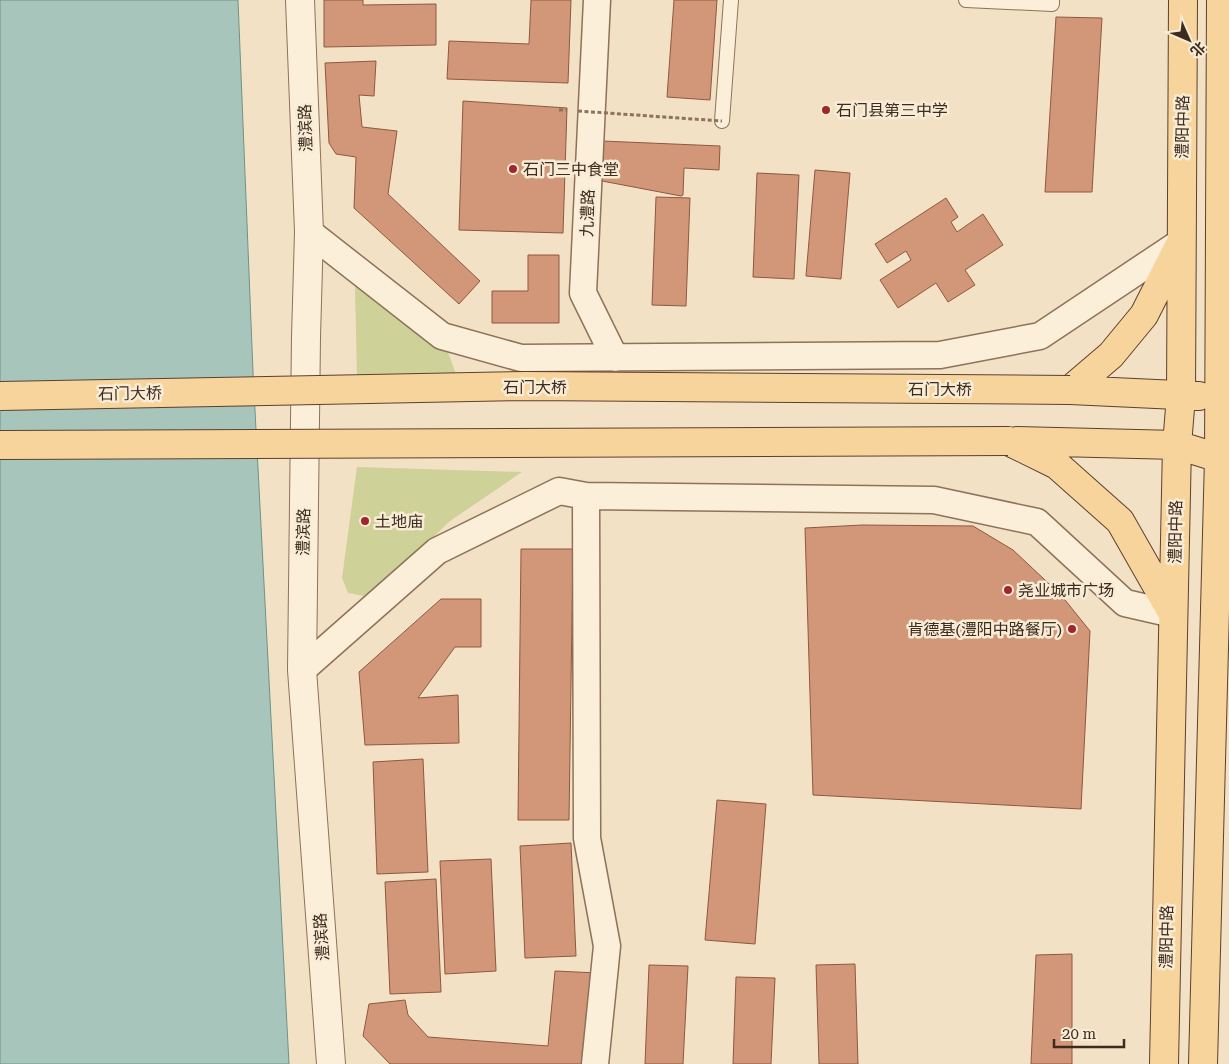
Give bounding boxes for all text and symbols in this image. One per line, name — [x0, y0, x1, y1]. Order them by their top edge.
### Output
north arrow — [1164, 15, 1214, 65]
text: 北 — [1188, 39, 1209, 60]
street label: 澧阳中路 — [1172, 95, 1193, 159]
place label: 石门县第三中学 — [836, 101, 948, 120]
street label: 澧滨路 — [295, 104, 316, 152]
marker: 石门县第三中学 — [820, 104, 832, 116]
place label: 石门三中食堂 — [523, 160, 619, 179]
marker: 石门三中食堂 — [507, 163, 519, 175]
street label: 九澧路 — [577, 189, 598, 237]
street label: 石门大桥 — [503, 378, 567, 397]
street label: 石门大桥 — [908, 380, 972, 399]
street label: 石门大桥 — [98, 383, 162, 404]
street label: 澧阳中路 — [1165, 500, 1186, 564]
street label: 澧滨路 — [294, 508, 313, 556]
place label: 土地庙 — [375, 512, 423, 531]
marker: 土地庙 — [359, 515, 371, 527]
place label: 尧业城市广场 — [1018, 581, 1114, 600]
marker: 尧业城市广场 — [1002, 584, 1014, 596]
place label: 肯德基(澧阳中路餐厅) — [908, 620, 1062, 639]
marker: 肯德基(澧阳中路餐厅) — [1066, 623, 1078, 635]
street label: 澧阳中路 — [1156, 905, 1177, 969]
street label: 澧滨路 — [310, 912, 333, 962]
scale bar — [1054, 1016, 1124, 1048]
text: 20 m — [1062, 1025, 1097, 1043]

